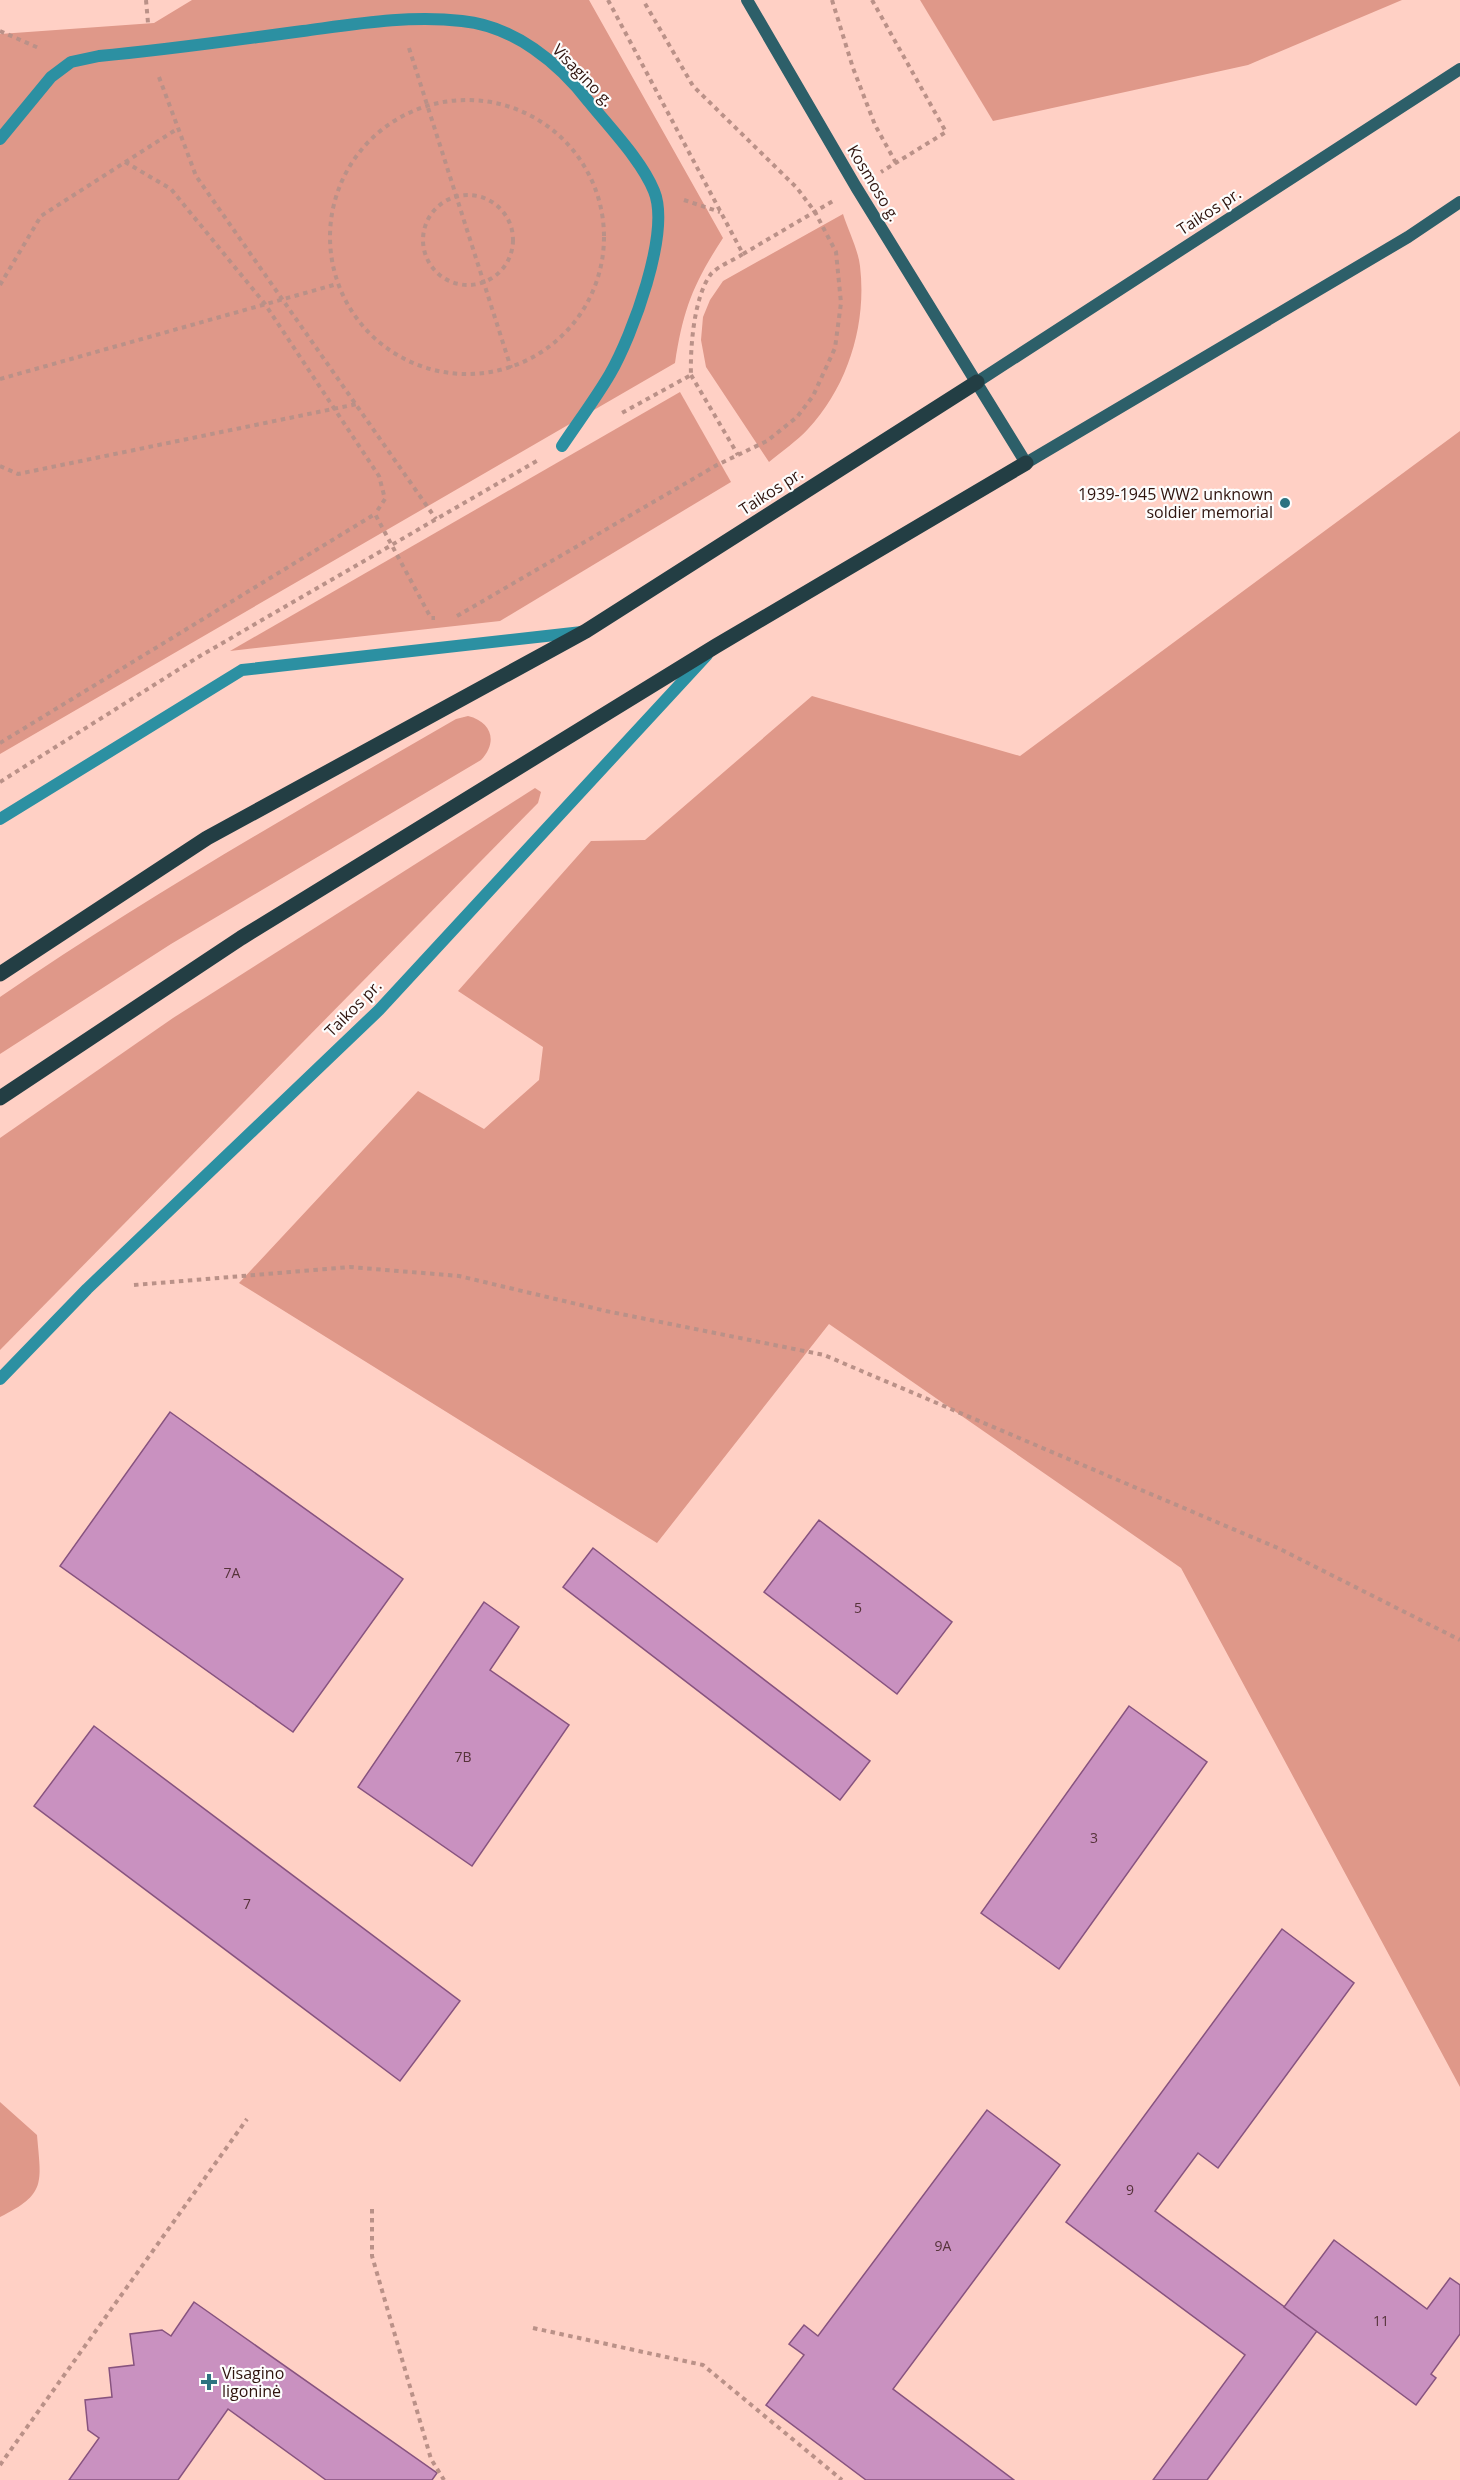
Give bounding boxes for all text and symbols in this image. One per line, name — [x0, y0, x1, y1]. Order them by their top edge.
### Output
street label: Visagino g. — [548, 39, 618, 111]
street label: Kosmoso g. — [842, 141, 906, 225]
street label: Taikos pr. — [1173, 182, 1245, 240]
street label: Taikos pr. — [735, 462, 807, 520]
place label: 1939-1945 WW2 unknown soldier memorial — [1078, 483, 1273, 523]
marker: 1939-1945 WW2 unknown soldier memorial — [1278, 496, 1292, 510]
street label: Taikos pr. — [320, 975, 386, 1041]
house number: 7A — [224, 1563, 241, 1582]
house number: 5 — [854, 1598, 862, 1617]
house number: 7B — [454, 1747, 472, 1766]
house number: 3 — [1090, 1828, 1098, 1847]
house number: 7 — [243, 1894, 251, 1913]
house number: 9 — [1126, 2180, 1134, 2199]
house number: 9A — [935, 2236, 952, 2255]
house number: 11 — [1373, 2311, 1389, 2330]
place label: Visagino ligoninė — [222, 2362, 284, 2402]
marker: Visagino ligoninė — [200, 2373, 218, 2391]

